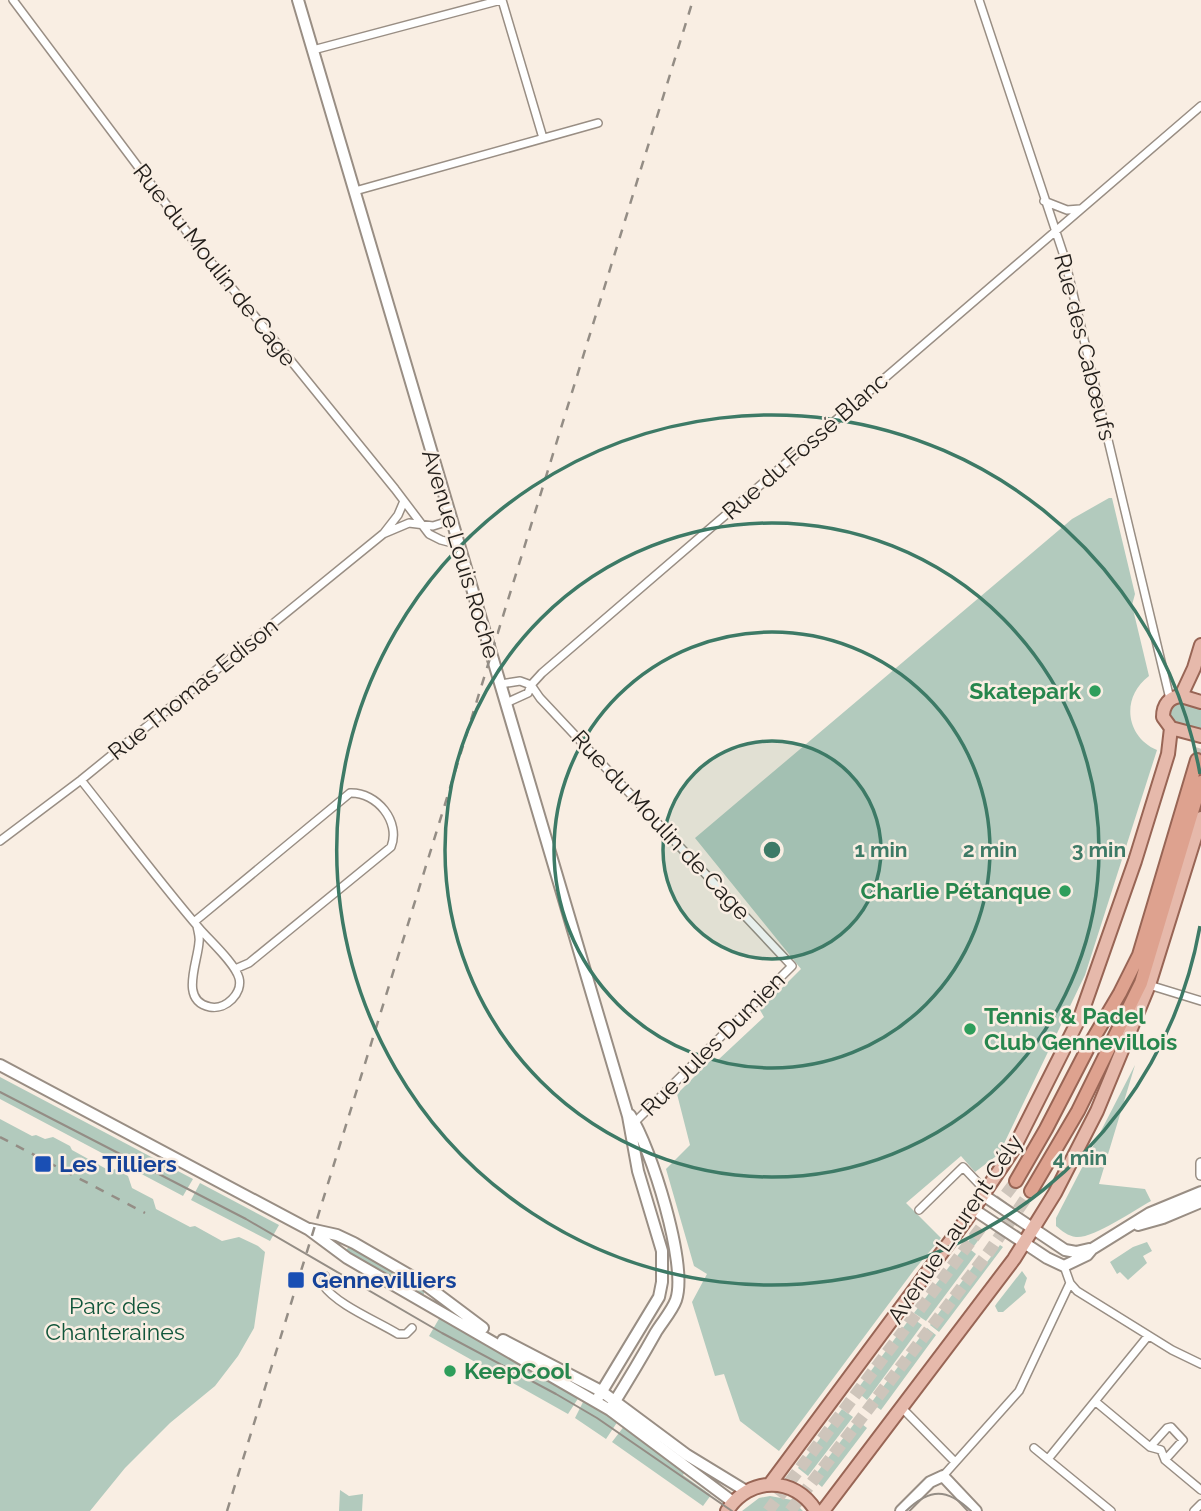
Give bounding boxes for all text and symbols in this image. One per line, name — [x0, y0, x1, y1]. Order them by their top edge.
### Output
street label: Rue du Moulin de Cage — [128, 158, 303, 371]
street label: Rue des Cabœufs — [1049, 251, 1122, 443]
street label: Rue du Fossé Blanc — [717, 367, 893, 525]
street label: Avenue Louis Roche — [417, 446, 506, 662]
street label: Rue Thomas Edison — [103, 612, 283, 765]
place label: Skatepark — [969, 677, 1081, 704]
marker: Skatepark — [1087, 683, 1103, 699]
street label: Rue du Moulin de Cage — [566, 724, 756, 925]
text: 1 min — [854, 837, 908, 862]
text: 2 min — [963, 837, 1017, 862]
text: 3 min — [1072, 837, 1126, 862]
centre of rings — [760, 838, 784, 862]
place label: Charlie Pétanque — [861, 877, 1051, 904]
marker: Charlie Pétanque — [1057, 883, 1073, 899]
street label: Rue Jules Dumien — [635, 966, 790, 1121]
place label: Tennis & Padel Club Gennevillois — [984, 1002, 1177, 1055]
marker: Tennis & Padel Club Gennevillois — [962, 1021, 978, 1037]
street label: Avenue Laurent Cély — [881, 1129, 1028, 1328]
text: 4 min — [1053, 1145, 1107, 1170]
place label: Les Tilliers — [59, 1150, 177, 1177]
marker: Les Tilliers — [33, 1154, 53, 1174]
place label: Gennevilliers — [312, 1266, 457, 1293]
marker: Gennevilliers — [286, 1270, 306, 1290]
park label: Parc des Chanteraines — [45, 1292, 185, 1345]
place label: KeepCool — [464, 1357, 572, 1384]
marker: KeepCool — [442, 1363, 458, 1379]

